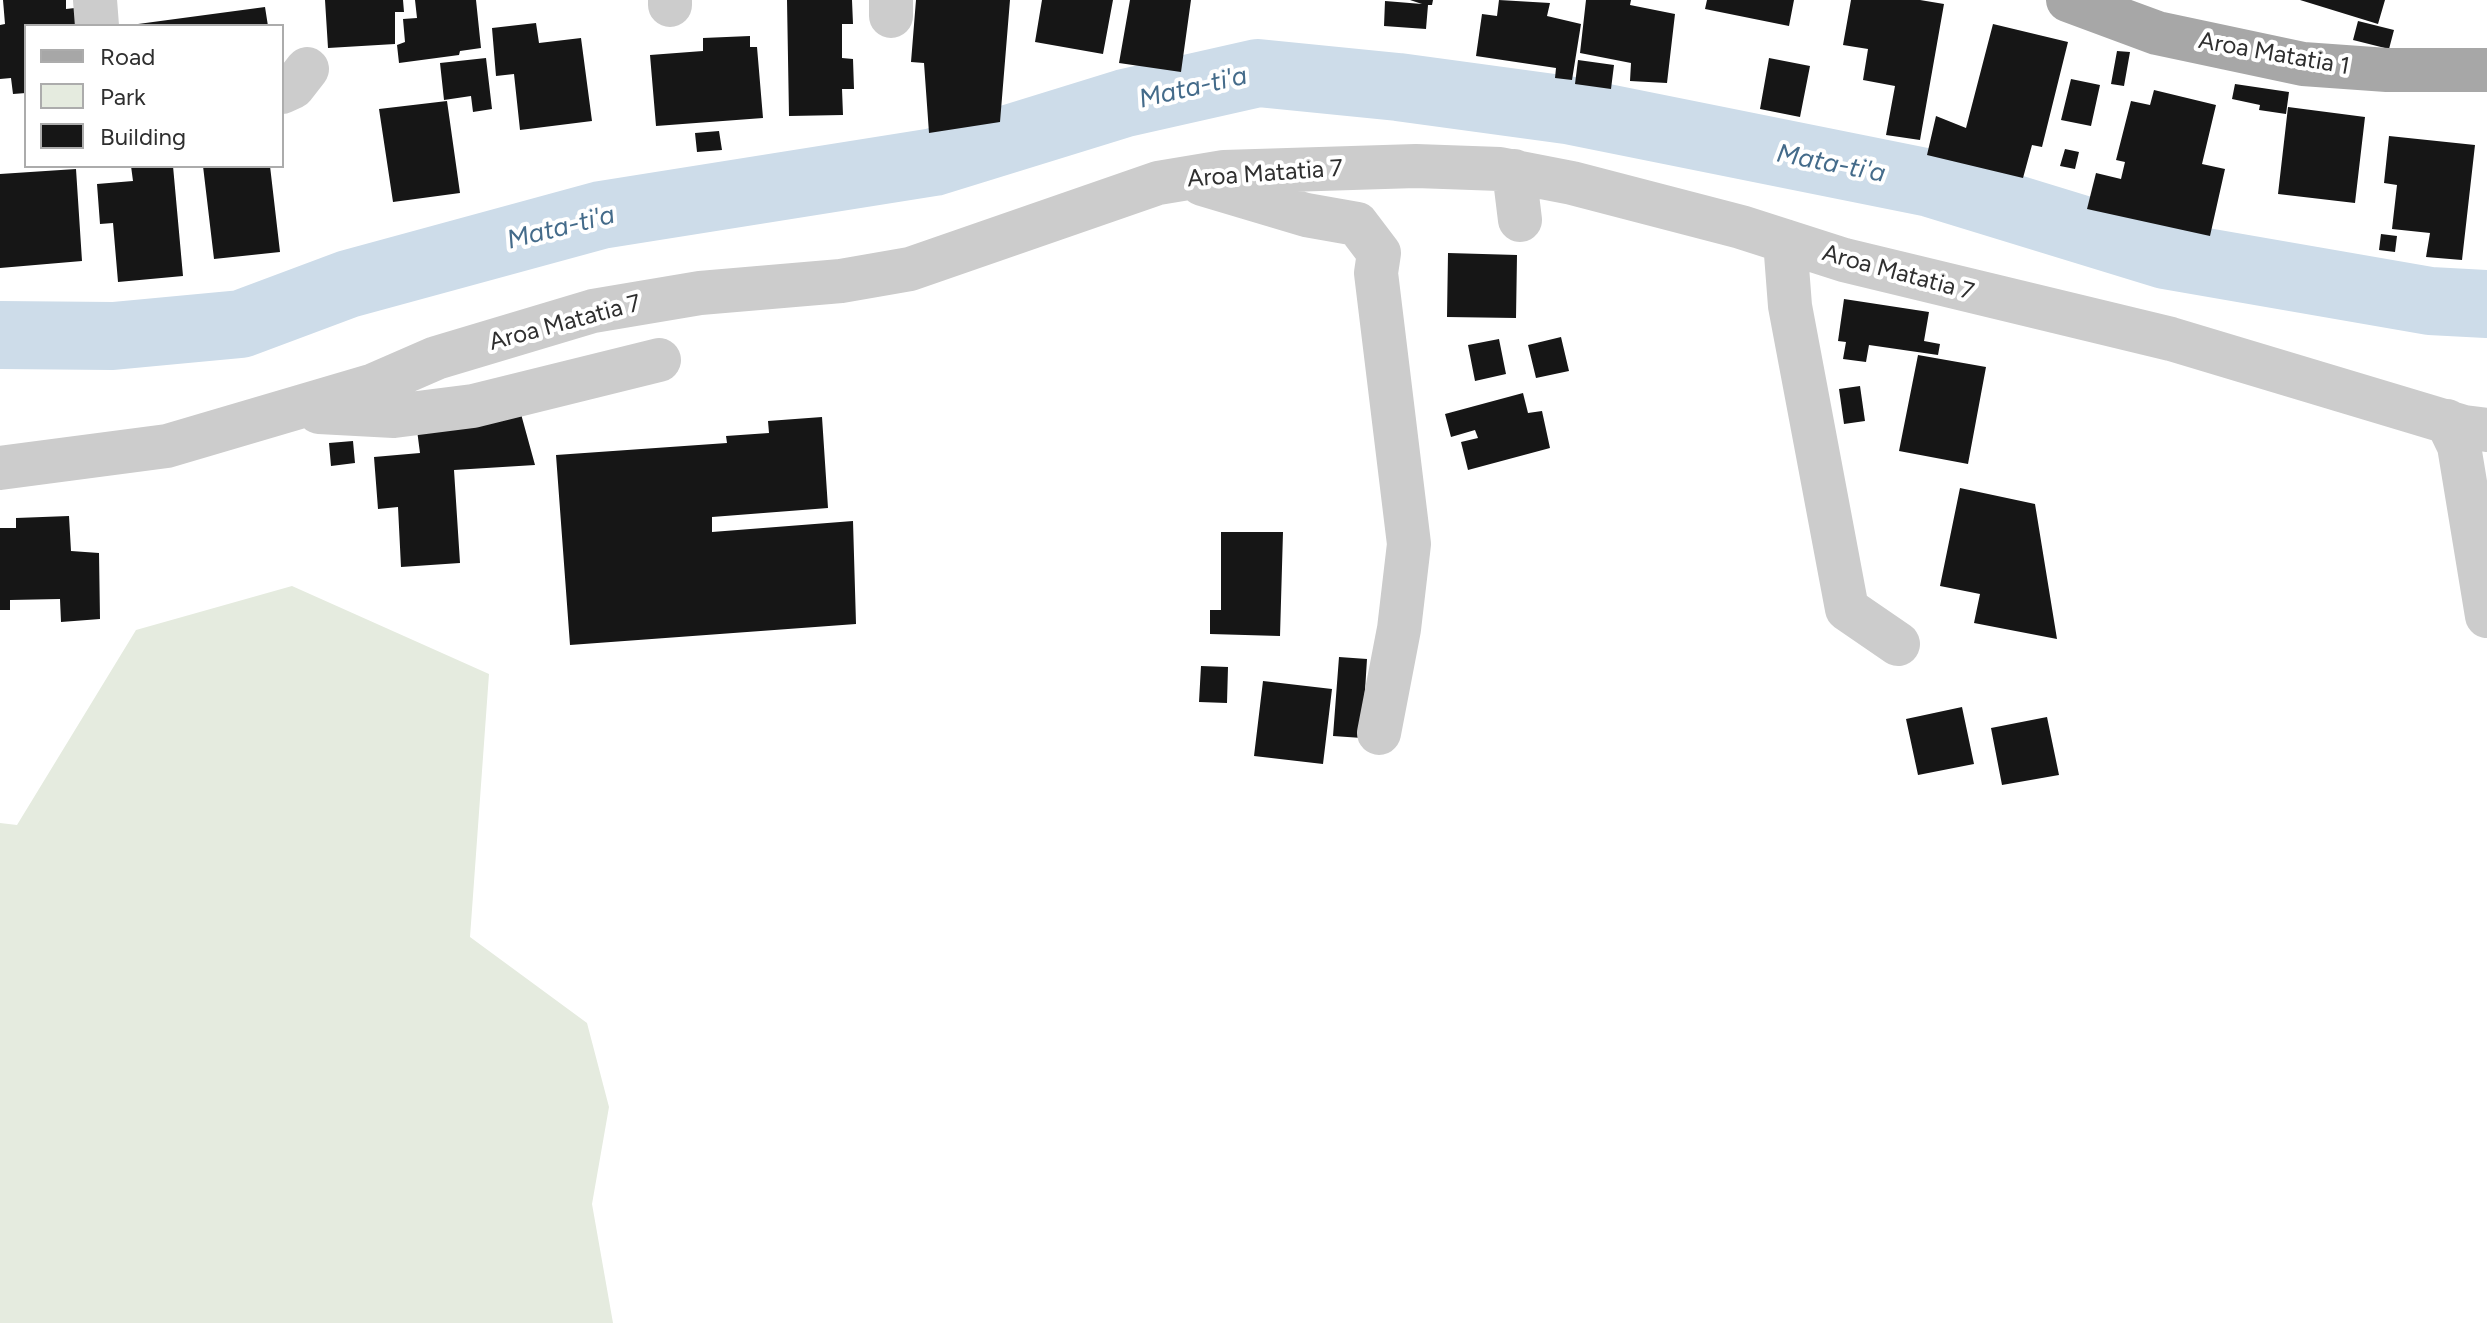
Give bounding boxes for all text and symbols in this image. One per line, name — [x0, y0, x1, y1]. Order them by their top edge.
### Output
legend — [24, 24, 284, 168]
street label: Aroa Matatia 1 — [2196, 27, 2352, 81]
text: Road — [100, 42, 155, 71]
water label: Mata-ti'a — [1136, 60, 1250, 116]
text: Park — [100, 82, 146, 111]
text: Building — [100, 122, 186, 151]
water label: Mata-ti'a — [1774, 138, 1888, 190]
street label: Aroa Matatia 7 — [1186, 154, 1344, 194]
water label: Mata-ti'a — [504, 200, 618, 256]
street label: Aroa Matatia 7 — [1819, 239, 1977, 307]
street label: Aroa Matatia 7 — [486, 289, 644, 357]

